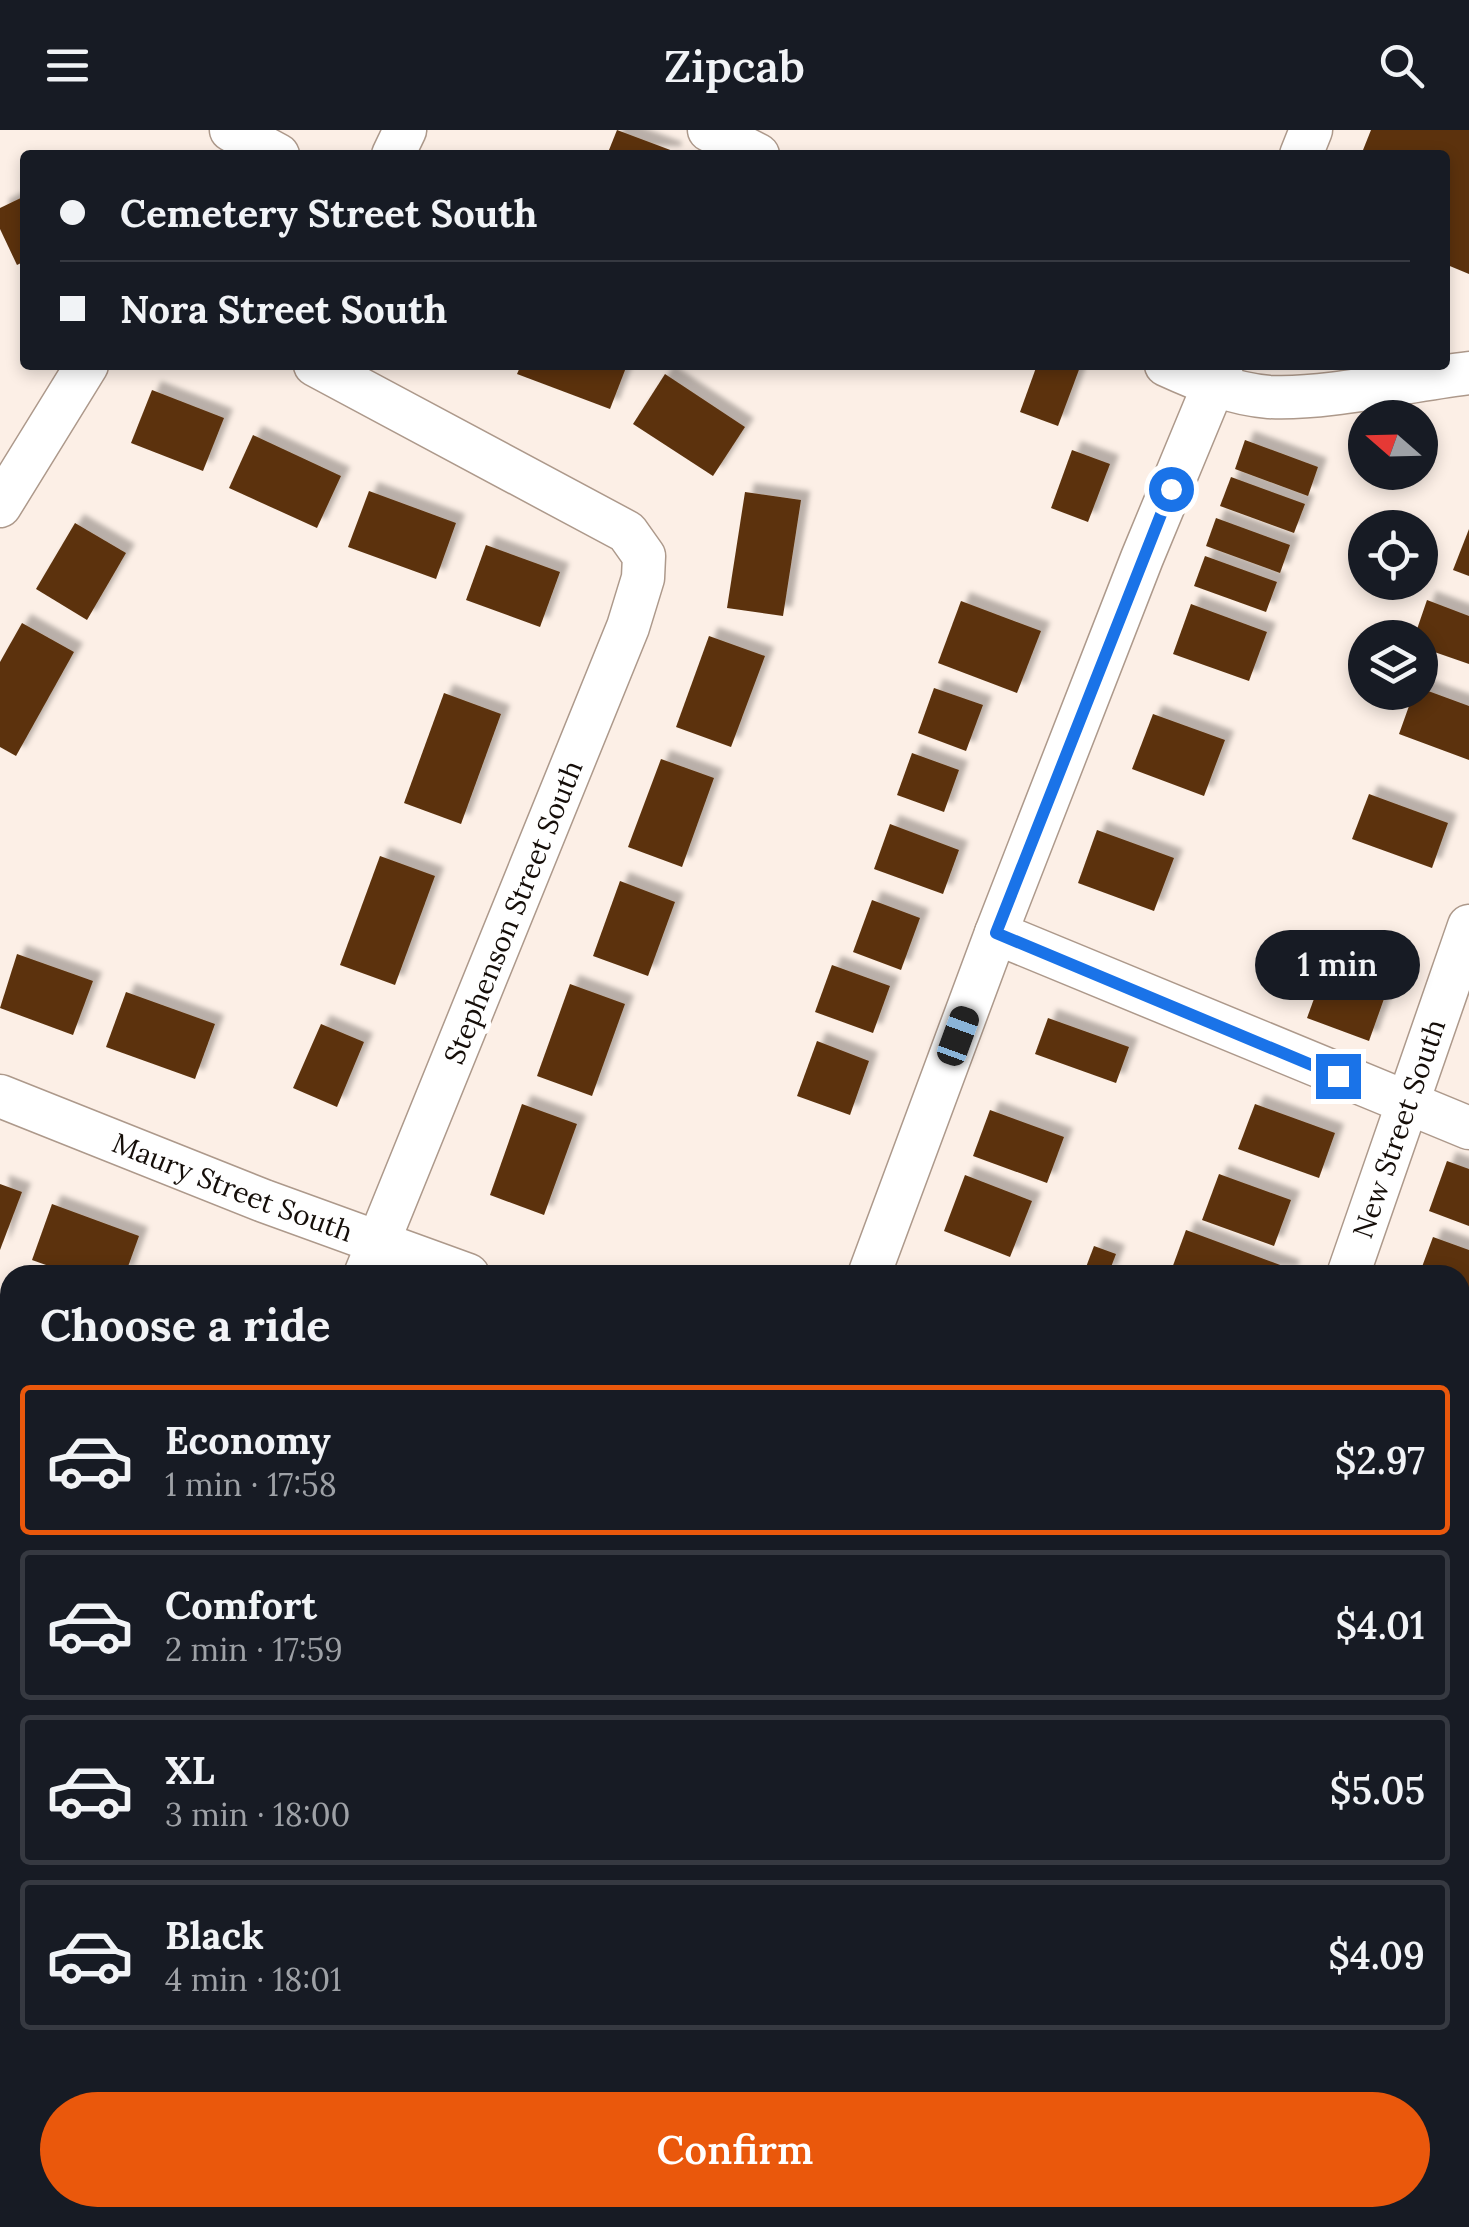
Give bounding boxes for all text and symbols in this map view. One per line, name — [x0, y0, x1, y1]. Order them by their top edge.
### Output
text: Zipcab — [664, 37, 805, 94]
icon: menu — [40, 38, 95, 93]
icon: search — [1374, 38, 1429, 93]
text: Cemetery Street South — [120, 189, 537, 237]
text: Nora Street South — [120, 285, 447, 333]
north arrow — [1348, 400, 1438, 490]
map controls — [1348, 400, 1438, 710]
route start — [1149, 467, 1194, 512]
button: locate — [1348, 510, 1438, 600]
button: layers — [1348, 620, 1438, 710]
street label: Stephenson Street South — [436, 755, 590, 1069]
callout: 1 min — [1256, 931, 1420, 1001]
text: 1 min — [1297, 944, 1378, 985]
car — [934, 1003, 982, 1069]
street label: New Street South — [1344, 1014, 1453, 1243]
route end — [1316, 1054, 1361, 1099]
street label: Maury Street South — [107, 1125, 358, 1250]
text: Choose a ride — [40, 1296, 330, 1353]
icon: car — [45, 1415, 135, 1505]
text: Economy — [165, 1416, 331, 1464]
text: $2.97 — [1335, 1436, 1425, 1484]
text: 1 min · 17:58 — [165, 1464, 337, 1505]
icon: car — [45, 1580, 135, 1670]
text: Comfort — [165, 1581, 317, 1629]
text: $4.01 — [1335, 1601, 1425, 1649]
text: 2 min · 17:59 — [165, 1629, 343, 1670]
icon: car — [45, 1745, 135, 1835]
text: XL — [165, 1746, 215, 1794]
text: $5.05 — [1330, 1766, 1425, 1814]
text: 3 min · 18:00 — [165, 1794, 350, 1835]
icon: car — [45, 1910, 135, 2000]
text: Black — [165, 1911, 264, 1959]
text: $4.09 — [1328, 1931, 1425, 1979]
text: 4 min · 18:01 — [165, 1959, 342, 2000]
button: Confirm — [40, 2092, 1430, 2207]

